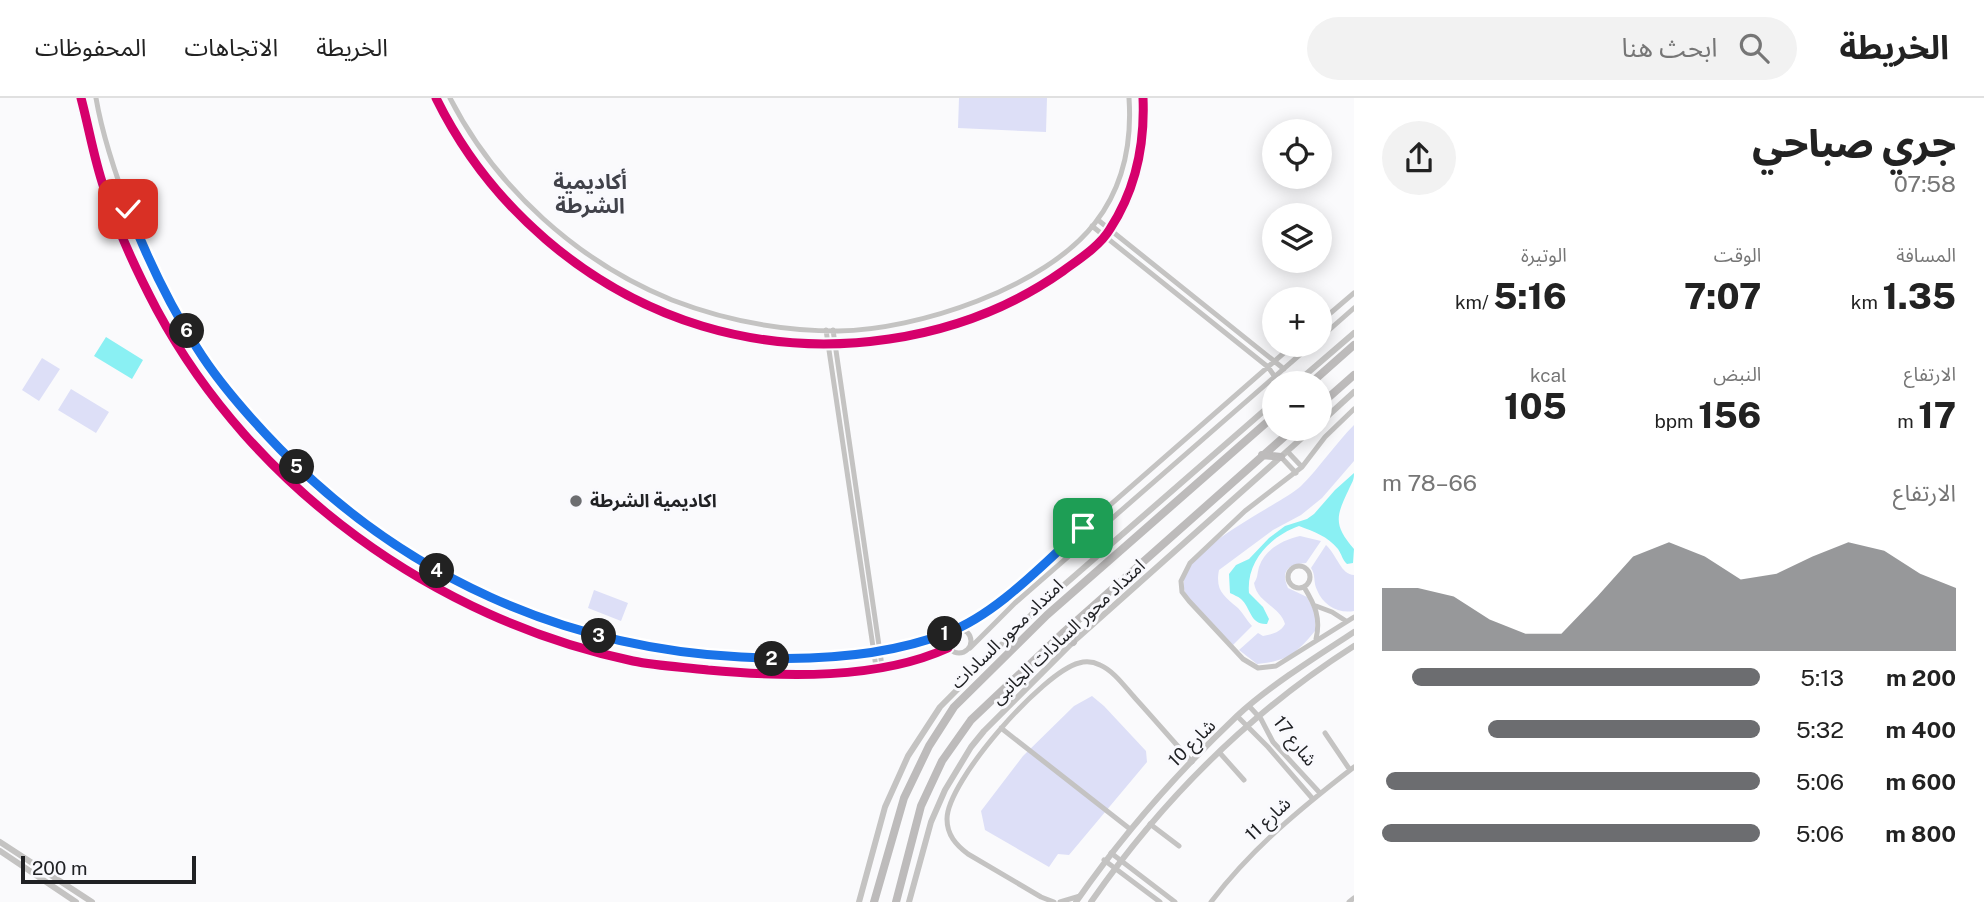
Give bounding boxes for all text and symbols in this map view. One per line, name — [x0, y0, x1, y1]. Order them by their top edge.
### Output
search box — [1307, 17, 1797, 80]
text: الخريطة — [1839, 28, 1949, 66]
icon: search — [1735, 29, 1773, 67]
text: ابحث هنا — [1622, 32, 1717, 63]
text: المحفوظات — [35, 33, 146, 61]
text: الاتجاهات — [184, 33, 278, 61]
text: الخريطة — [316, 33, 388, 61]
map controls — [1262, 119, 1332, 441]
button: locate — [1262, 119, 1332, 189]
button: share — [1382, 121, 1456, 195]
text: جري صباحي — [1752, 121, 1956, 166]
district label: أكاديمية الشرطة — [553, 168, 627, 218]
text: 07:58 — [1894, 170, 1956, 197]
pin — [98, 179, 158, 239]
icon: check — [109, 190, 147, 228]
button: layers — [1262, 203, 1332, 273]
text: الوتيرة — [1521, 244, 1567, 266]
text: الوقت — [1714, 244, 1761, 266]
text: المسافة — [1896, 244, 1956, 266]
text: 5:16 — [1493, 276, 1567, 317]
text: 7:07 — [1684, 276, 1761, 317]
text: 1.35 — [1883, 276, 1956, 317]
button: + — [1262, 287, 1332, 357]
text: /km — [1455, 291, 1493, 313]
text: km — [1851, 291, 1883, 313]
pin: 6 — [170, 314, 204, 348]
text: 6 — [180, 319, 193, 341]
text: النبض — [1713, 363, 1761, 385]
text: الارتفاع — [1904, 363, 1956, 385]
text: kcal — [1530, 364, 1567, 386]
button: − — [1262, 371, 1332, 441]
text: 105 — [1504, 386, 1567, 427]
text: 156 — [1698, 395, 1761, 436]
text: 17 — [1918, 395, 1956, 436]
text: bpm — [1654, 410, 1698, 432]
text: m — [1897, 410, 1918, 432]
pin: 5 — [280, 450, 314, 484]
text: 5 — [290, 455, 303, 477]
text: 66–78 m — [1382, 469, 1477, 496]
text: الارتفاع — [1893, 479, 1956, 506]
place label: اكاديمية الشرطة — [590, 490, 717, 512]
marker: اكاديمية الشرطة — [568, 493, 584, 509]
pin — [1053, 498, 1113, 558]
icon: arrive — [1064, 509, 1102, 547]
pin: 4 — [420, 554, 454, 588]
street label: امتداد محور السادات الجانبى — [987, 555, 1149, 709]
text: 4 — [430, 559, 443, 581]
street label: امتداد محور السادات — [946, 575, 1068, 693]
pin: 1 — [928, 616, 962, 652]
pin: 3 — [582, 618, 616, 654]
text: 1 — [940, 622, 949, 644]
text: 3 — [592, 624, 605, 646]
pin: 2 — [754, 642, 790, 676]
text: 2 — [765, 647, 778, 669]
text: 5:13 — [1800, 664, 1844, 691]
text: 200 m — [1886, 664, 1956, 691]
street label: شارع 17 — [1266, 712, 1321, 772]
street label: شارع 10 — [1164, 715, 1222, 773]
text: 5:32 — [1796, 716, 1844, 743]
text: 400 m — [1886, 716, 1956, 743]
text: 5:06 — [1796, 768, 1844, 795]
text: 600 m — [1886, 768, 1956, 795]
street label: شارع 11 — [1241, 792, 1297, 848]
text: 5:06 — [1796, 820, 1844, 847]
text: 800 m — [1885, 820, 1956, 847]
scale bar — [21, 853, 196, 885]
text: 200 m — [32, 857, 88, 879]

